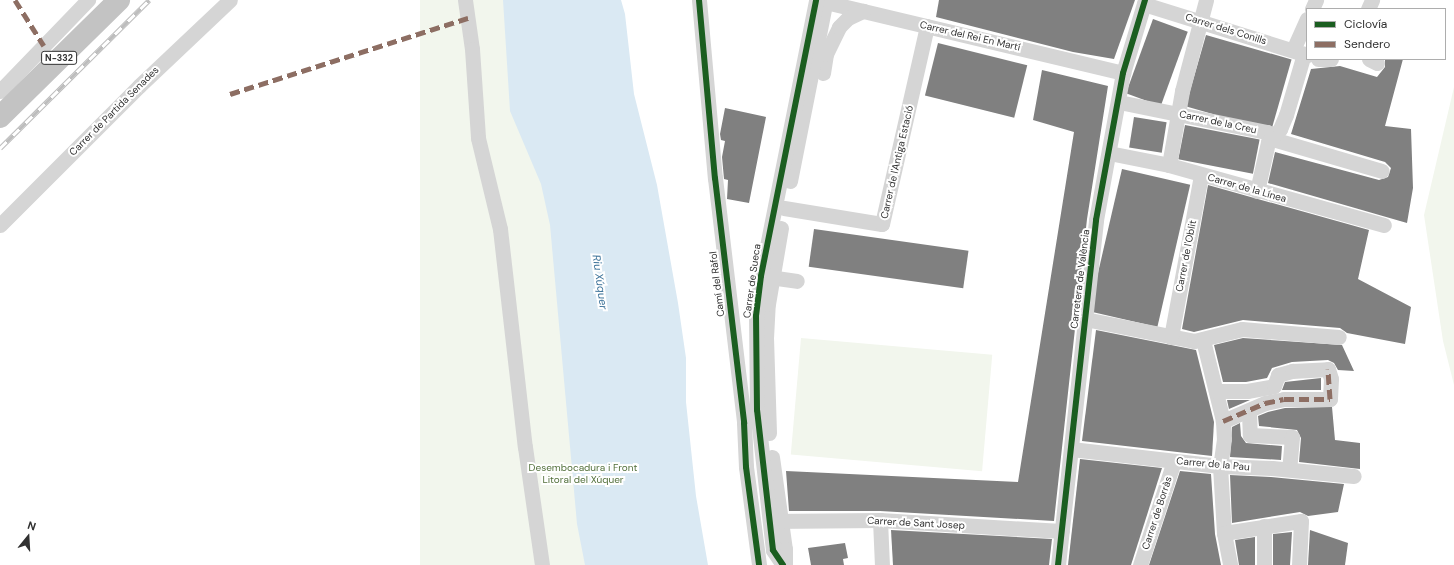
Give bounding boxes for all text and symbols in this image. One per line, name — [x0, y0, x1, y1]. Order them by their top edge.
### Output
legend — [1306, 8, 1446, 60]
street label: Carrer dels Conills — [1184, 11, 1268, 47]
text: Ciclovía — [1344, 16, 1387, 32]
street label: Carrer del Rei En Martí — [919, 19, 1021, 53]
text: Sendero — [1344, 36, 1390, 52]
road number: N-332 — [41, 51, 77, 65]
street label: Carrer de Partida Senades — [67, 64, 161, 158]
street label: Carrer de l'Antiga Estació — [878, 104, 916, 220]
street label: Carrer de la Creu — [1178, 108, 1258, 136]
street label: Carrer de la Línea — [1206, 171, 1288, 205]
street label: Carrer de l'Oblit — [1173, 219, 1199, 293]
street label: Carretera de València — [1068, 229, 1092, 329]
street label: Carrer de Sueca — [741, 243, 763, 319]
street label: Camí del Ràfol — [707, 251, 727, 317]
water label: Riu Xúquer — [590, 254, 610, 310]
street label: Carrer de la Pau — [1176, 455, 1250, 473]
park label: Desembocadura i Front Litoral del Xúquer — [529, 461, 637, 484]
street label: Carrer de Borràs — [1140, 475, 1174, 551]
street label: Carrer de Sant Josep — [867, 514, 965, 532]
north arrow — [8, 517, 48, 557]
text: N — [26, 518, 38, 533]

